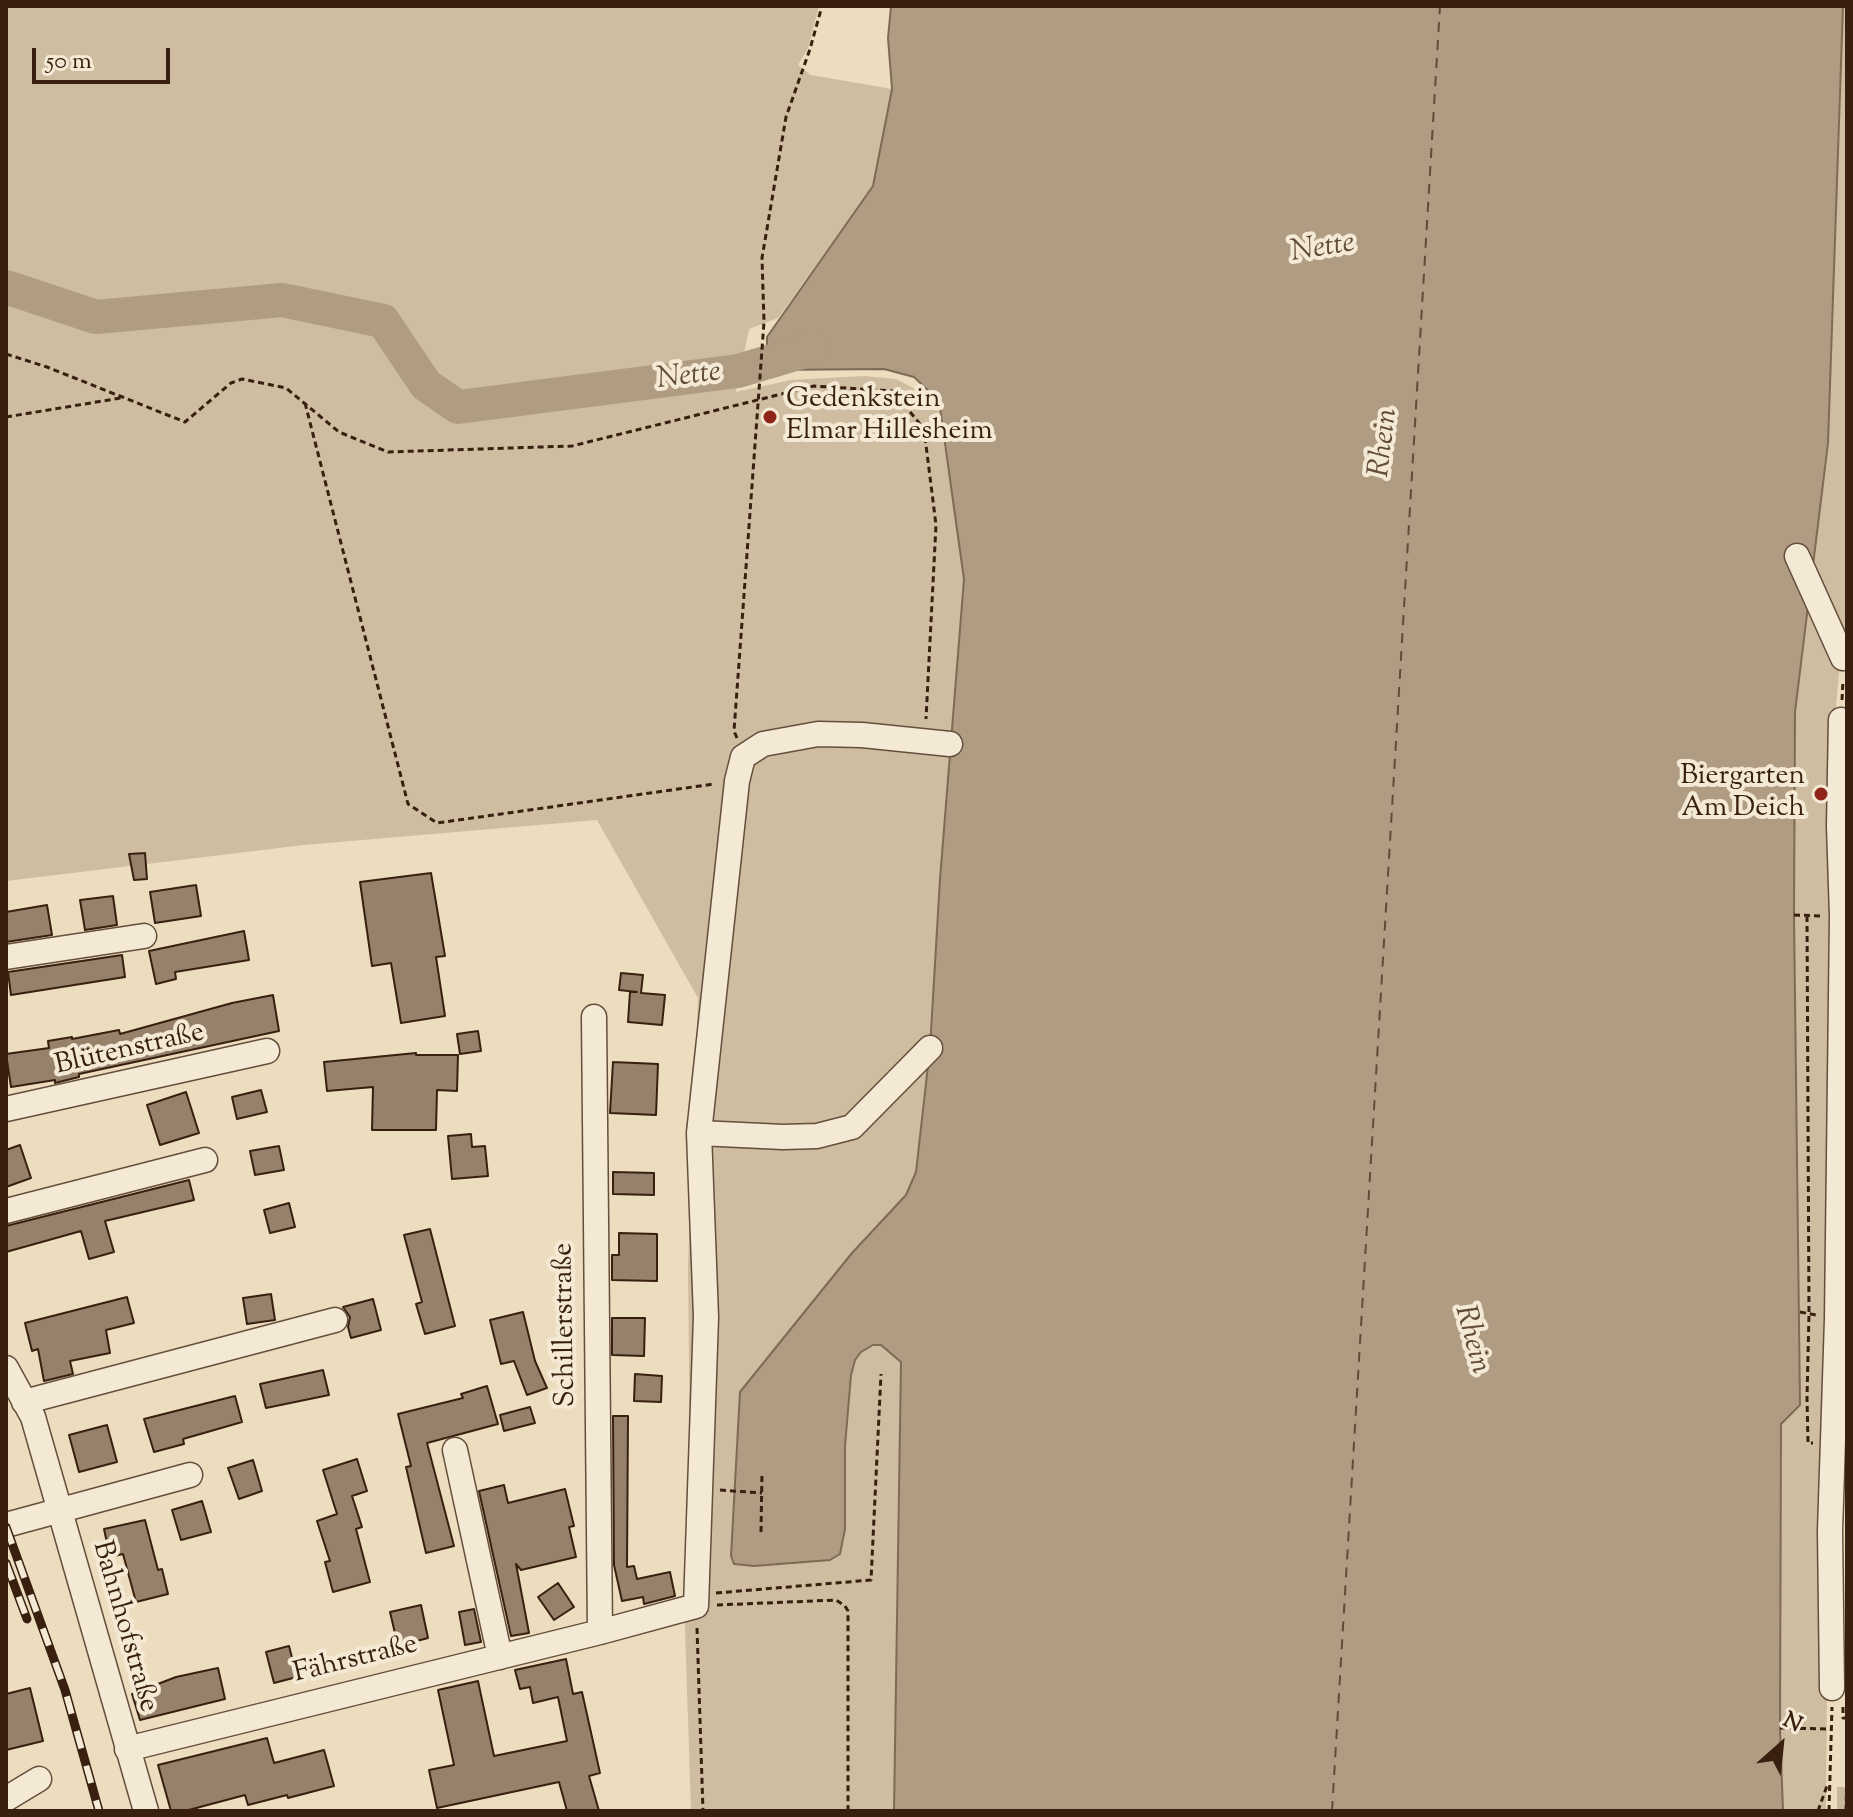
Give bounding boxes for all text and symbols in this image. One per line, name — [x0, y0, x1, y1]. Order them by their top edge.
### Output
scale bar — [36, 32, 174, 82]
text: 50 m — [46, 45, 92, 79]
water label: Nette — [1289, 227, 1357, 273]
water label: Nette — [655, 356, 723, 400]
place label: Gedenkstein Elmar Hillesheim — [786, 384, 993, 450]
water label: Rhein — [1364, 407, 1408, 479]
marker: Gedenkstein Elmar Hillesheim — [761, 408, 779, 426]
place label: Biergarten Am Deich — [1680, 761, 1805, 827]
marker: Biergarten Am Deich — [1812, 785, 1830, 803]
street label: Blütenstraße — [52, 1018, 208, 1084]
street label: Schillerstraße — [549, 1243, 585, 1407]
water label: Rhein — [1444, 1302, 1496, 1378]
street label: Bahnhofstraße — [83, 1538, 163, 1716]
street label: Fährstraße — [291, 1629, 421, 1693]
north arrow — [1741, 1705, 1821, 1785]
text: N — [1777, 1705, 1807, 1742]

